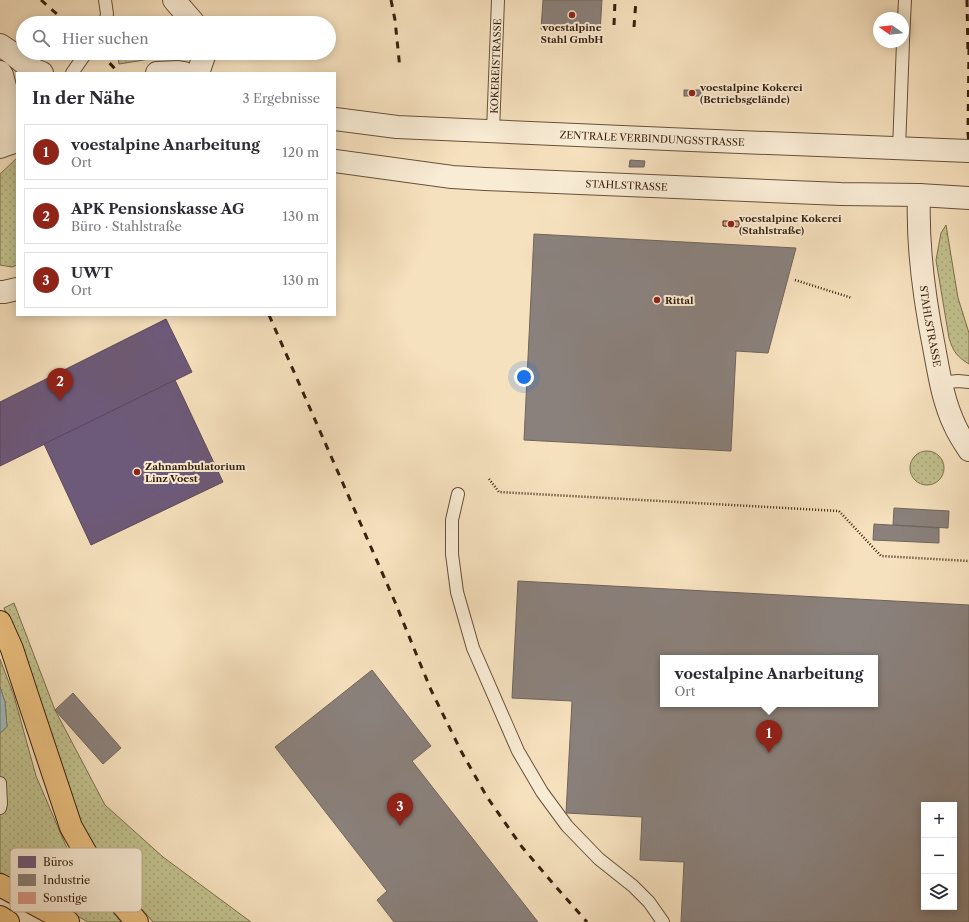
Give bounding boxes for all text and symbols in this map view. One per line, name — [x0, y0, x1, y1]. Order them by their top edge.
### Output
marker: voestalpine Stahl GmbH — [567, 10, 577, 20]
north arrow — [873, 12, 909, 48]
search box — [16, 16, 336, 60]
street label: KOKEREISTRASSE — [488, 18, 504, 114]
place label: voestalpine Stahl GmbH — [541, 21, 603, 46]
icon: search — [30, 27, 52, 49]
text: Hier suchen — [62, 29, 149, 48]
place label: voestalpine Kokerei (Betriebsgelände) — [699, 81, 803, 106]
text: In der Nähe — [32, 88, 135, 108]
marker: voestalpine Kokerei (Betriebsgelände) — [687, 88, 697, 98]
text: 3 Ergebnisse — [242, 90, 320, 106]
street label: ZENTRALE VERBINDUNGSSTRASSE — [559, 128, 745, 149]
text: voestalpine Anarbeitung — [71, 135, 260, 154]
text: 1 — [43, 144, 49, 160]
text: 120 m — [282, 144, 319, 160]
text: Ort — [71, 154, 92, 170]
street label: STAHLSTRASSE — [585, 177, 668, 194]
text: APK Pensionskasse AG — [71, 199, 245, 218]
text: 2 — [42, 208, 50, 224]
text: 130 m — [283, 208, 319, 224]
place label: voestalpine Kokerei (Stahlstraße) — [738, 212, 842, 237]
text: Büro · Stahlstraße — [71, 218, 182, 234]
marker: voestalpine Kokerei (Stahlstraße) — [726, 219, 736, 229]
text: UWT — [71, 263, 113, 282]
text: 3 — [42, 272, 50, 288]
text: 130 m — [283, 272, 319, 288]
text: Ort — [71, 282, 92, 298]
street label: STAHLSTRASSE — [917, 285, 944, 368]
place label: Rittal — [665, 294, 694, 307]
marker: Rittal — [652, 295, 662, 305]
your location — [514, 367, 534, 387]
pin: 2 — [47, 368, 73, 401]
place label: Zahnambulatorium Linz Voest — [145, 460, 245, 485]
marker: Zahnambulatorium Linz Voest — [132, 467, 142, 477]
popup — [660, 655, 878, 707]
text: voestalpine Anarbeitung — [675, 664, 863, 683]
text: Ort — [675, 683, 695, 699]
pin: 1 — [756, 720, 782, 753]
pin: 3 — [387, 793, 413, 826]
map controls — [921, 802, 957, 910]
button: + — [921, 802, 957, 838]
button: − — [921, 838, 957, 874]
legend — [10, 848, 142, 912]
text: Büros — [43, 855, 74, 869]
text: Industrie — [43, 873, 90, 887]
button: layers — [921, 874, 957, 910]
text: Sonstige — [43, 891, 87, 905]

